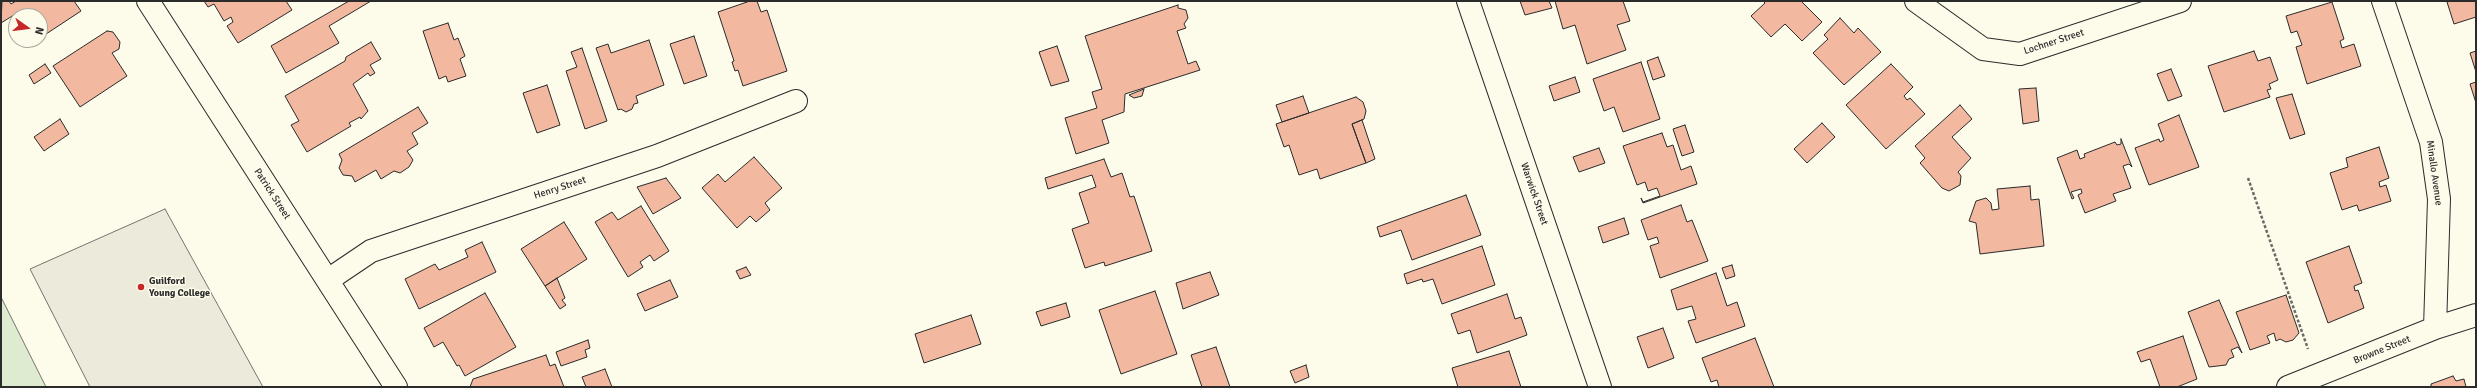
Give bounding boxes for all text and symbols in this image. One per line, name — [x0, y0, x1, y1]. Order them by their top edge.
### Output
north arrow — [8, 8, 48, 48]
text: N — [32, 25, 46, 36]
street label: Lochner Street — [2022, 27, 2086, 57]
street label: Minallo Avenue — [2423, 140, 2445, 206]
street label: Warwick Street — [1518, 161, 1550, 227]
street label: Patrick Street — [251, 166, 293, 222]
street label: Henry Street — [532, 174, 588, 202]
place label: Guilford Young College — [149, 275, 210, 298]
marker: Guilford Young College — [136, 282, 146, 292]
street label: Browne Street — [2352, 333, 2412, 367]

